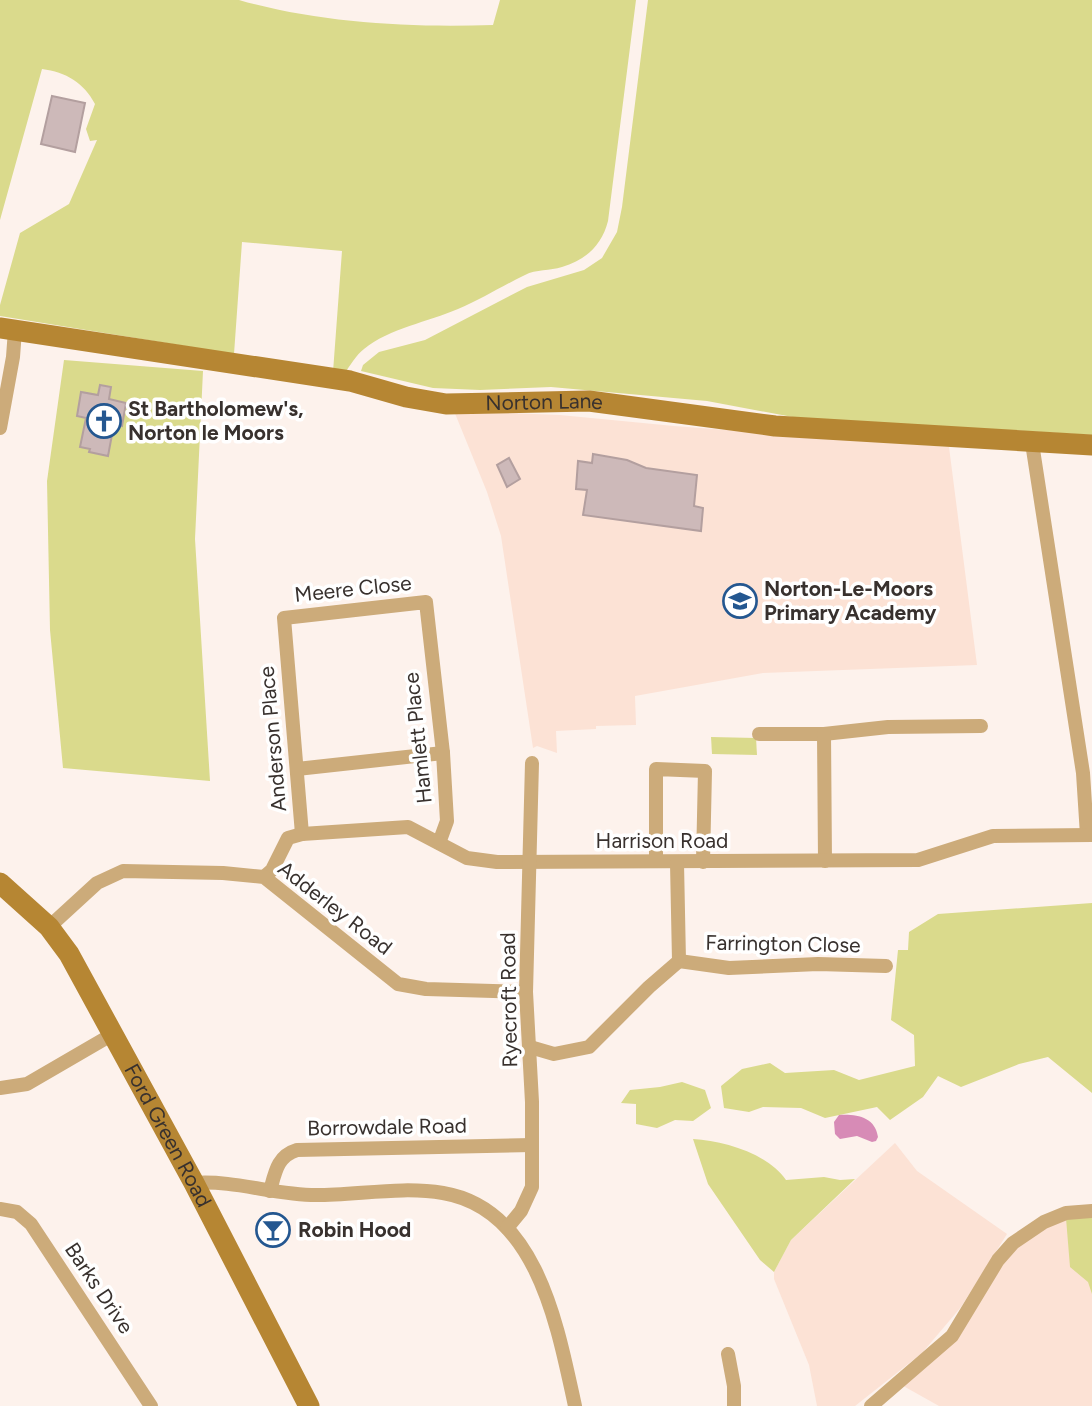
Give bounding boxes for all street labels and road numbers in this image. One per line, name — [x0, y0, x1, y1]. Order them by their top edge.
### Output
street label: Norton Lane — [485, 388, 604, 415]
street label: Meere Close — [293, 570, 413, 607]
street label: Anderson Place — [254, 665, 291, 813]
street label: Hamlett Place — [398, 671, 437, 805]
street label: Harrison Road — [596, 828, 728, 853]
street label: Adderley Road — [273, 855, 397, 960]
street label: Farrington Close — [705, 930, 861, 957]
street label: Ryecroft Road — [495, 932, 522, 1068]
street label: Ford Green Road — [119, 1059, 217, 1211]
street label: Borrowdale Road — [307, 1113, 467, 1140]
street label: Barks Drive — [60, 1237, 139, 1338]

